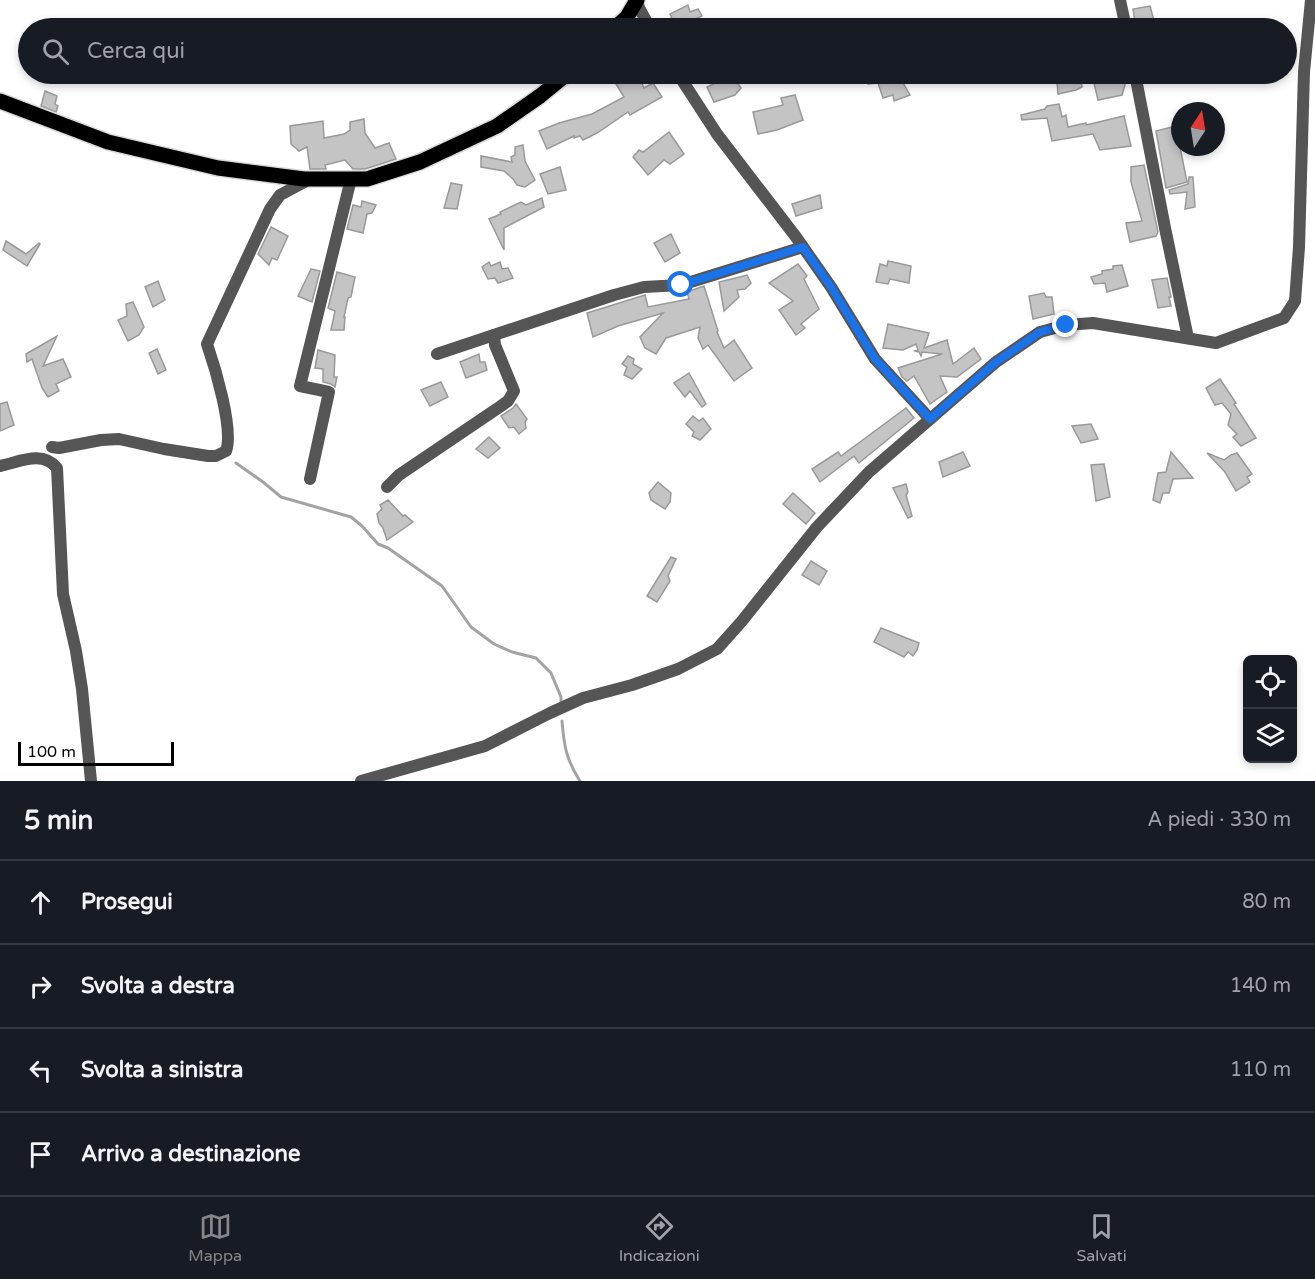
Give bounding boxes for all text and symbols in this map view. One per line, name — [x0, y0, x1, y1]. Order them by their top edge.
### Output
search box — [18, 18, 1297, 84]
icon: search — [39, 35, 72, 68]
text: Cerca qui — [87, 38, 185, 64]
north arrow — [1171, 102, 1225, 156]
route start — [667, 271, 693, 297]
route end — [1052, 311, 1078, 337]
map controls — [1243, 655, 1297, 763]
button: locate — [1243, 655, 1297, 709]
button: layers — [1243, 709, 1297, 763]
scale bar — [18, 739, 174, 766]
text: 100 m — [27, 742, 76, 762]
text: 5 min — [24, 805, 93, 836]
text: A piedi · 330 m — [1148, 808, 1291, 832]
icon: ahead — [24, 886, 57, 919]
text: Prosegui — [81, 889, 173, 915]
text: 80 m — [1242, 890, 1291, 914]
icon: right — [24, 970, 57, 1003]
text: Svolta a destra — [81, 973, 235, 999]
text: 140 m — [1230, 974, 1291, 998]
icon: left — [24, 1054, 57, 1087]
text: Svolta a sinistra — [81, 1057, 243, 1083]
text: 110 m — [1230, 1058, 1291, 1082]
icon: arrive — [24, 1138, 57, 1171]
text: Arrivo a destinazione — [81, 1141, 300, 1167]
tab: Mappa — [188, 1210, 242, 1266]
tab: Indicazioni — [619, 1210, 700, 1266]
tab: Salvati — [1077, 1210, 1127, 1266]

